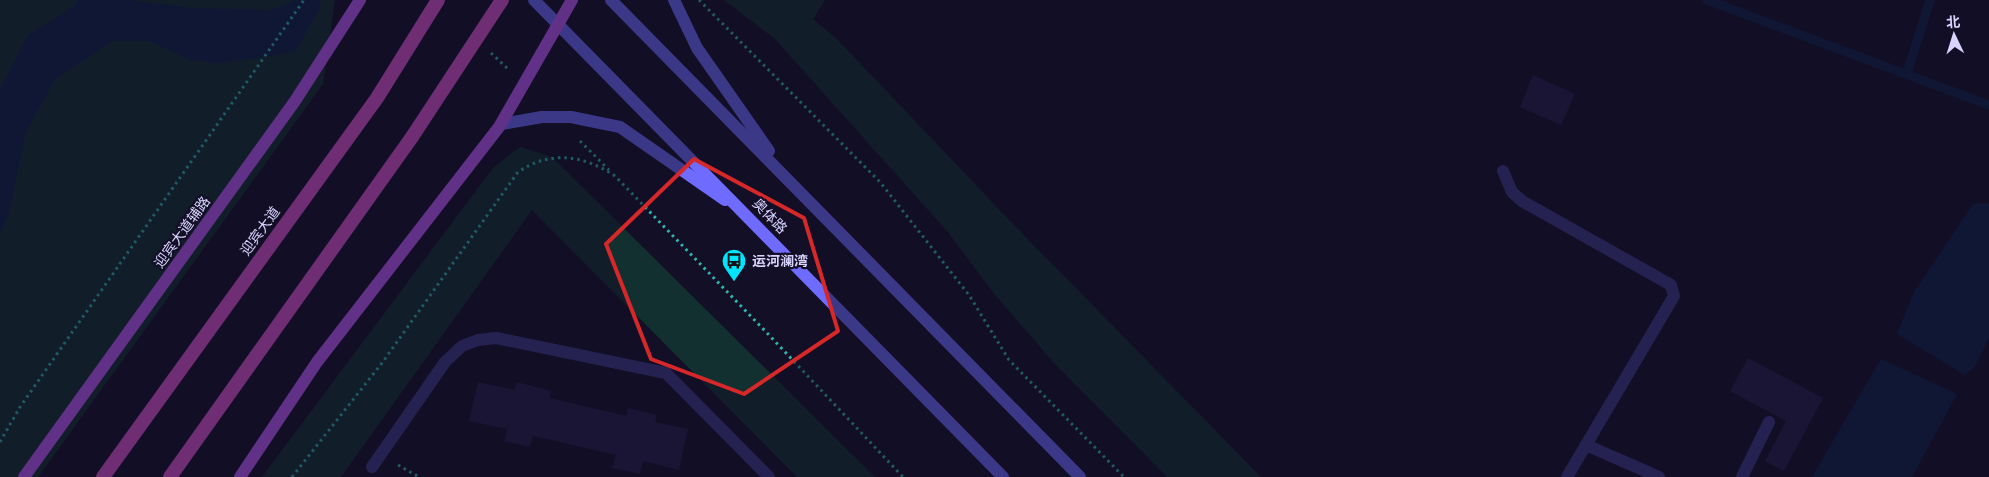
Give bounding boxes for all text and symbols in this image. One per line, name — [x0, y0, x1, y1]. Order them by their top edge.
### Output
north arrow — [1929, 10, 1979, 60]
text: 北 — [1945, 13, 1961, 31]
street label: 迎宾大道辅路 — [150, 193, 213, 271]
street label: 奥体路 — [750, 195, 791, 237]
street label: 迎宾大道 — [236, 203, 283, 258]
bus stop icon: 运河澜湾 — [721, 248, 747, 282]
place label: 运河澜湾 — [752, 252, 808, 269]

